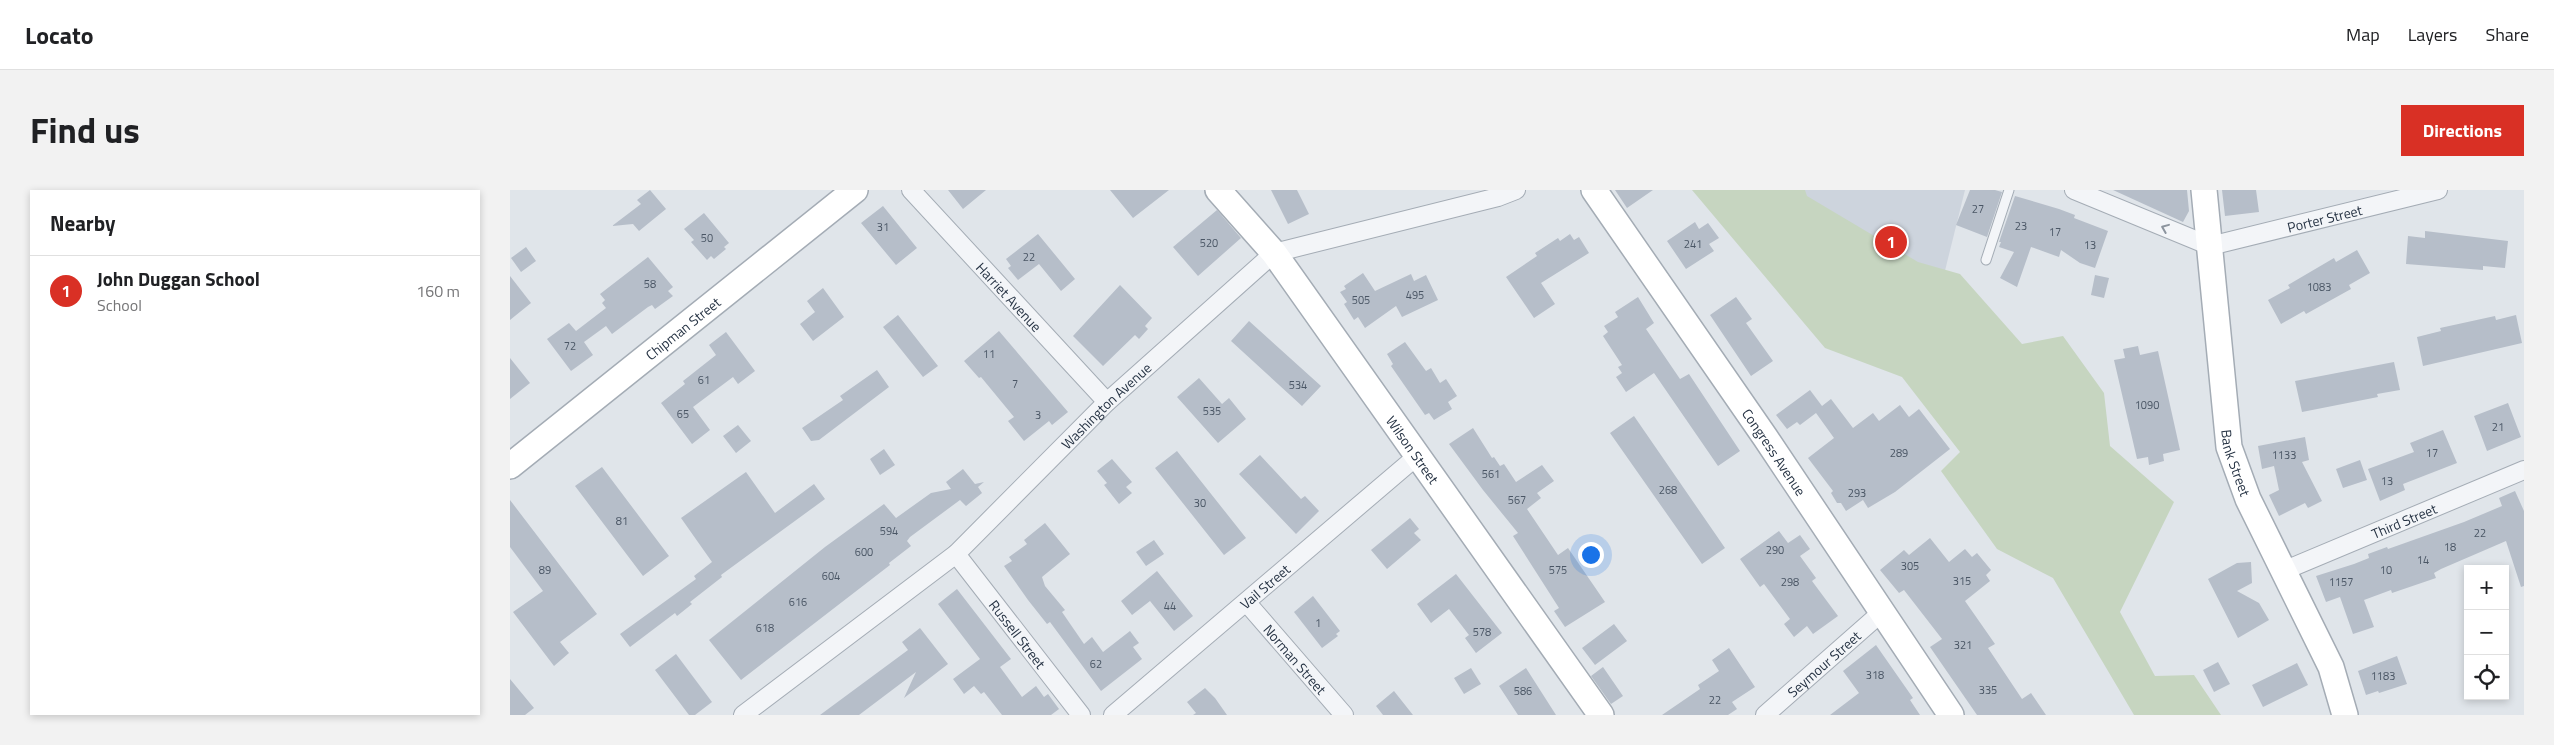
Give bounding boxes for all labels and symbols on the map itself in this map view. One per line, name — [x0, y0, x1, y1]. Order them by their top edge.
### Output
street label: Porter Street — [2285, 199, 2364, 237]
house number: 27 — [1972, 201, 1984, 217]
house number: 23 — [2015, 218, 2027, 234]
house number: 31 — [877, 219, 889, 235]
pin: 1 — [1875, 223, 1907, 261]
one-way arrow — [2162, 223, 2170, 233]
house number: 17 — [2049, 224, 2061, 240]
house number: 50 — [701, 230, 713, 246]
house number: 520 — [1200, 235, 1218, 251]
house number: 241 — [1684, 236, 1702, 252]
house number: 13 — [2084, 237, 2096, 253]
house number: 22 — [1023, 249, 1035, 265]
street label: Harriet Avenue — [972, 257, 1047, 336]
house number: 58 — [644, 276, 656, 292]
house number: 1083 — [2307, 279, 2331, 295]
house number: 495 — [1406, 287, 1424, 303]
street label: Chipman Street — [640, 291, 725, 365]
house number: 505 — [1352, 292, 1370, 308]
house number: 72 — [564, 338, 576, 354]
house number: 11 — [983, 346, 995, 362]
street label: Washington Avenue — [1056, 357, 1156, 454]
house number: 61 — [698, 372, 710, 388]
house number: 7 — [1012, 376, 1018, 392]
house number: 534 — [1289, 377, 1307, 393]
house number: 1090 — [2135, 397, 2159, 413]
house number: 535 — [1203, 403, 1221, 419]
street label: Congress Avenue — [1738, 404, 1812, 500]
house number: 65 — [677, 406, 689, 422]
house number: 3 — [1035, 407, 1041, 423]
street label: Wilson Street — [1382, 411, 1445, 488]
house number: 21 — [2492, 419, 2504, 435]
street label: Bank Street — [2217, 428, 2257, 499]
house number: 289 — [1890, 445, 1908, 461]
house number: 17 — [2426, 445, 2438, 461]
house number: 1133 — [2272, 447, 2296, 463]
house number: 561 — [1482, 466, 1500, 482]
house number: 13 — [2381, 473, 2393, 489]
house number: 268 — [1659, 482, 1677, 498]
house number: 293 — [1848, 485, 1866, 501]
house number: 567 — [1508, 492, 1526, 508]
house number: 30 — [1194, 495, 1206, 511]
street label: Third Street — [2368, 497, 2440, 543]
house number: 81 — [616, 513, 628, 529]
house number: 594 — [880, 523, 898, 539]
house number: 22 — [2474, 525, 2486, 541]
house number: 18 — [2444, 539, 2456, 555]
your location — [1578, 542, 1604, 568]
house number: 290 — [1766, 542, 1784, 558]
house number: 600 — [855, 544, 873, 560]
house number: 14 — [2417, 552, 2429, 568]
street label: Vail Street — [1235, 558, 1294, 614]
house number: 305 — [1901, 558, 1919, 574]
house number: 89 — [539, 562, 551, 578]
house number: 575 — [1549, 562, 1567, 578]
house number: 10 — [2380, 562, 2392, 578]
house number: 604 — [822, 568, 840, 584]
house number: 315 — [1953, 573, 1971, 589]
house number: 298 — [1781, 574, 1799, 590]
house number: 1157 — [2329, 574, 2353, 590]
house number: 616 — [789, 594, 807, 610]
street label: Russell Street — [985, 595, 1051, 673]
house number: 44 — [1164, 598, 1176, 614]
house number: 1 — [1315, 615, 1321, 631]
street label: Norman Street — [1259, 619, 1332, 699]
house number: 618 — [756, 620, 774, 636]
house number: 578 — [1473, 624, 1491, 640]
street label: Seymour Street — [1782, 625, 1865, 702]
house number: 321 — [1954, 637, 1972, 653]
house number: 62 — [1090, 656, 1102, 672]
house number: 318 — [1866, 667, 1884, 683]
house number: 1183 — [2371, 668, 2395, 684]
house number: 335 — [1979, 682, 1997, 698]
house number: 586 — [1514, 683, 1532, 699]
house number: 22 — [1709, 692, 1721, 708]

